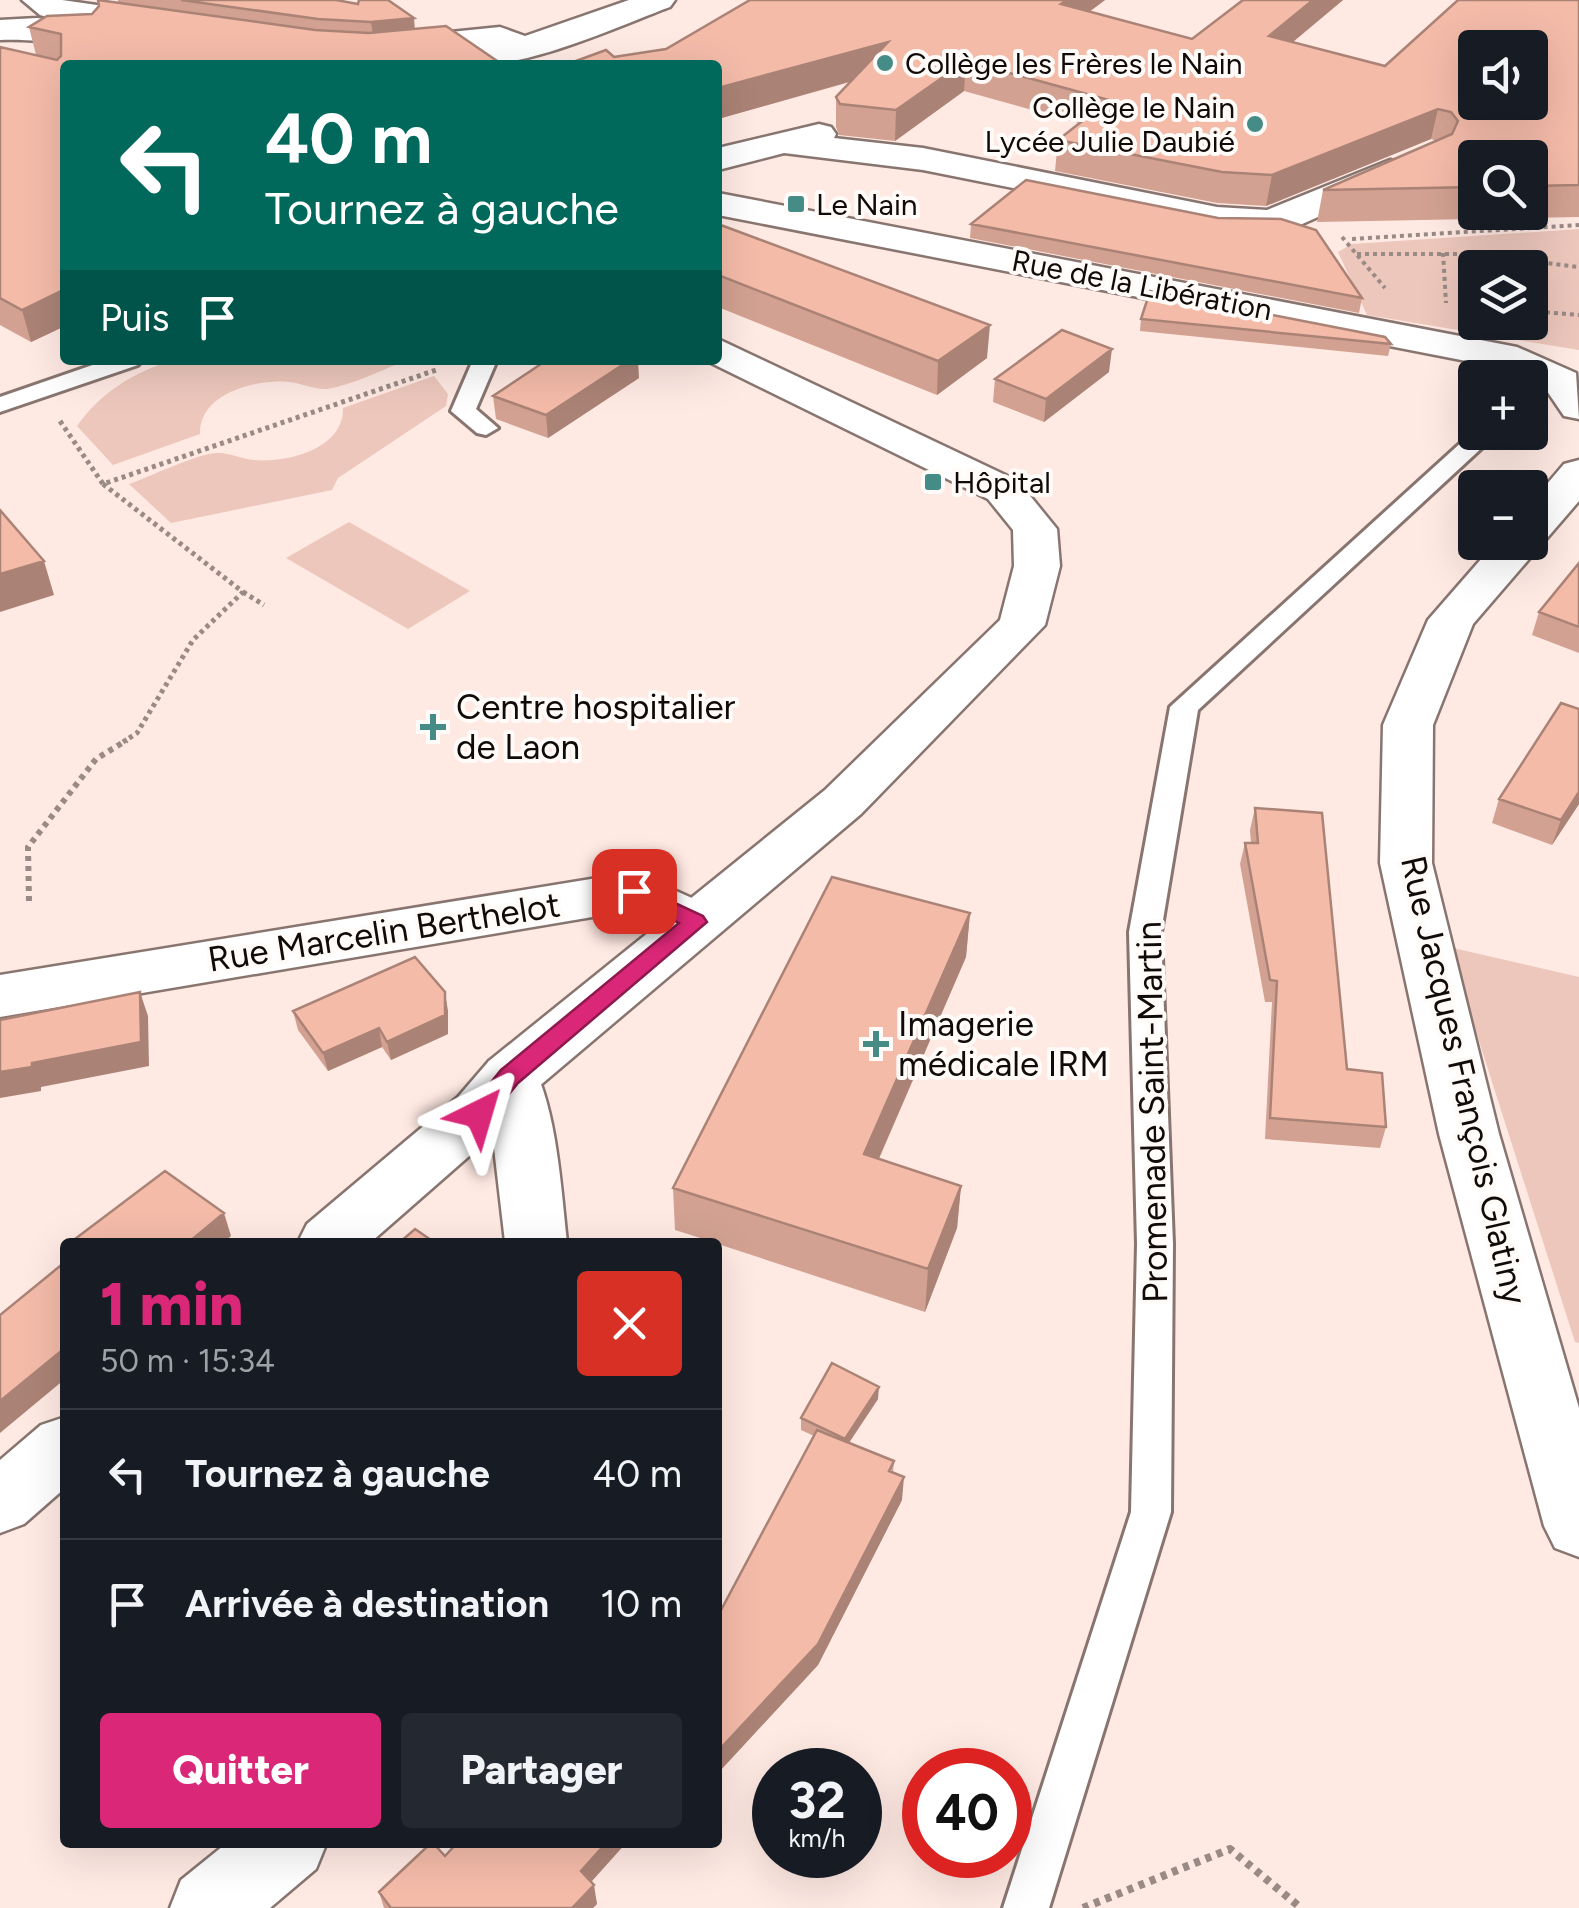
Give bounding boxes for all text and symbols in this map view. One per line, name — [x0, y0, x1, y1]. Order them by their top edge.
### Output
map controls — [1458, 30, 1548, 560]
button: sound — [1458, 30, 1548, 120]
place label: Collège les Frères le Nain — [905, 45, 1242, 82]
marker: Collège les Frères le Nain — [874, 52, 896, 74]
place label: Collège le Nain Lycée Julie Daubié — [985, 89, 1235, 160]
text: 40 m — [265, 96, 432, 181]
icon: left — [100, 100, 230, 230]
marker: Collège le Nain Lycée Julie Daubié — [1244, 113, 1266, 135]
button: search — [1458, 140, 1548, 230]
text: Tournez à gauche — [265, 181, 619, 235]
place label: Le Nain — [816, 186, 918, 223]
marker: Le Nain — [785, 193, 807, 215]
street label: Rue de la Libération — [1009, 242, 1275, 328]
button: layers — [1458, 250, 1548, 340]
icon: arrive — [190, 290, 245, 345]
text: Puis — [100, 295, 170, 341]
button: + — [1458, 360, 1548, 450]
place label: Hôpital — [953, 464, 1051, 501]
button: − — [1458, 470, 1548, 560]
marker: Hôpital — [922, 471, 944, 493]
place label: Centre hospitalier de Laon — [456, 686, 736, 768]
marker: Centre hospitalier de Laon — [420, 714, 446, 740]
pin — [592, 849, 677, 934]
street label: Rue Jacques François Glatiny — [1392, 852, 1536, 1309]
icon: arrive — [607, 864, 662, 919]
street label: Rue Marcelin Berthelot — [205, 883, 563, 981]
street label: Promenade Saint-Martin — [1128, 921, 1176, 1303]
place label: Imagerie médicale IRM — [898, 1003, 1109, 1085]
marker: Imagerie médicale IRM — [863, 1031, 889, 1057]
position arrow — [427, 1062, 531, 1166]
text: 1 min — [100, 1268, 243, 1340]
button: close — [577, 1271, 682, 1376]
text: 50 m · 15:34 — [100, 1342, 275, 1380]
icon: left — [100, 1447, 155, 1502]
text: Tournez à gauche — [185, 1451, 490, 1497]
text: 40 m — [592, 1451, 682, 1497]
icon: arrive — [100, 1577, 155, 1632]
text: Arrivée à destination — [185, 1581, 549, 1627]
text: 10 m — [600, 1581, 682, 1627]
button: Quitter — [100, 1713, 381, 1828]
button: Partager — [401, 1713, 682, 1828]
speed limit sign: 40 — [902, 1748, 1032, 1878]
text: 32 — [789, 1770, 845, 1831]
text: km/h — [788, 1823, 846, 1853]

